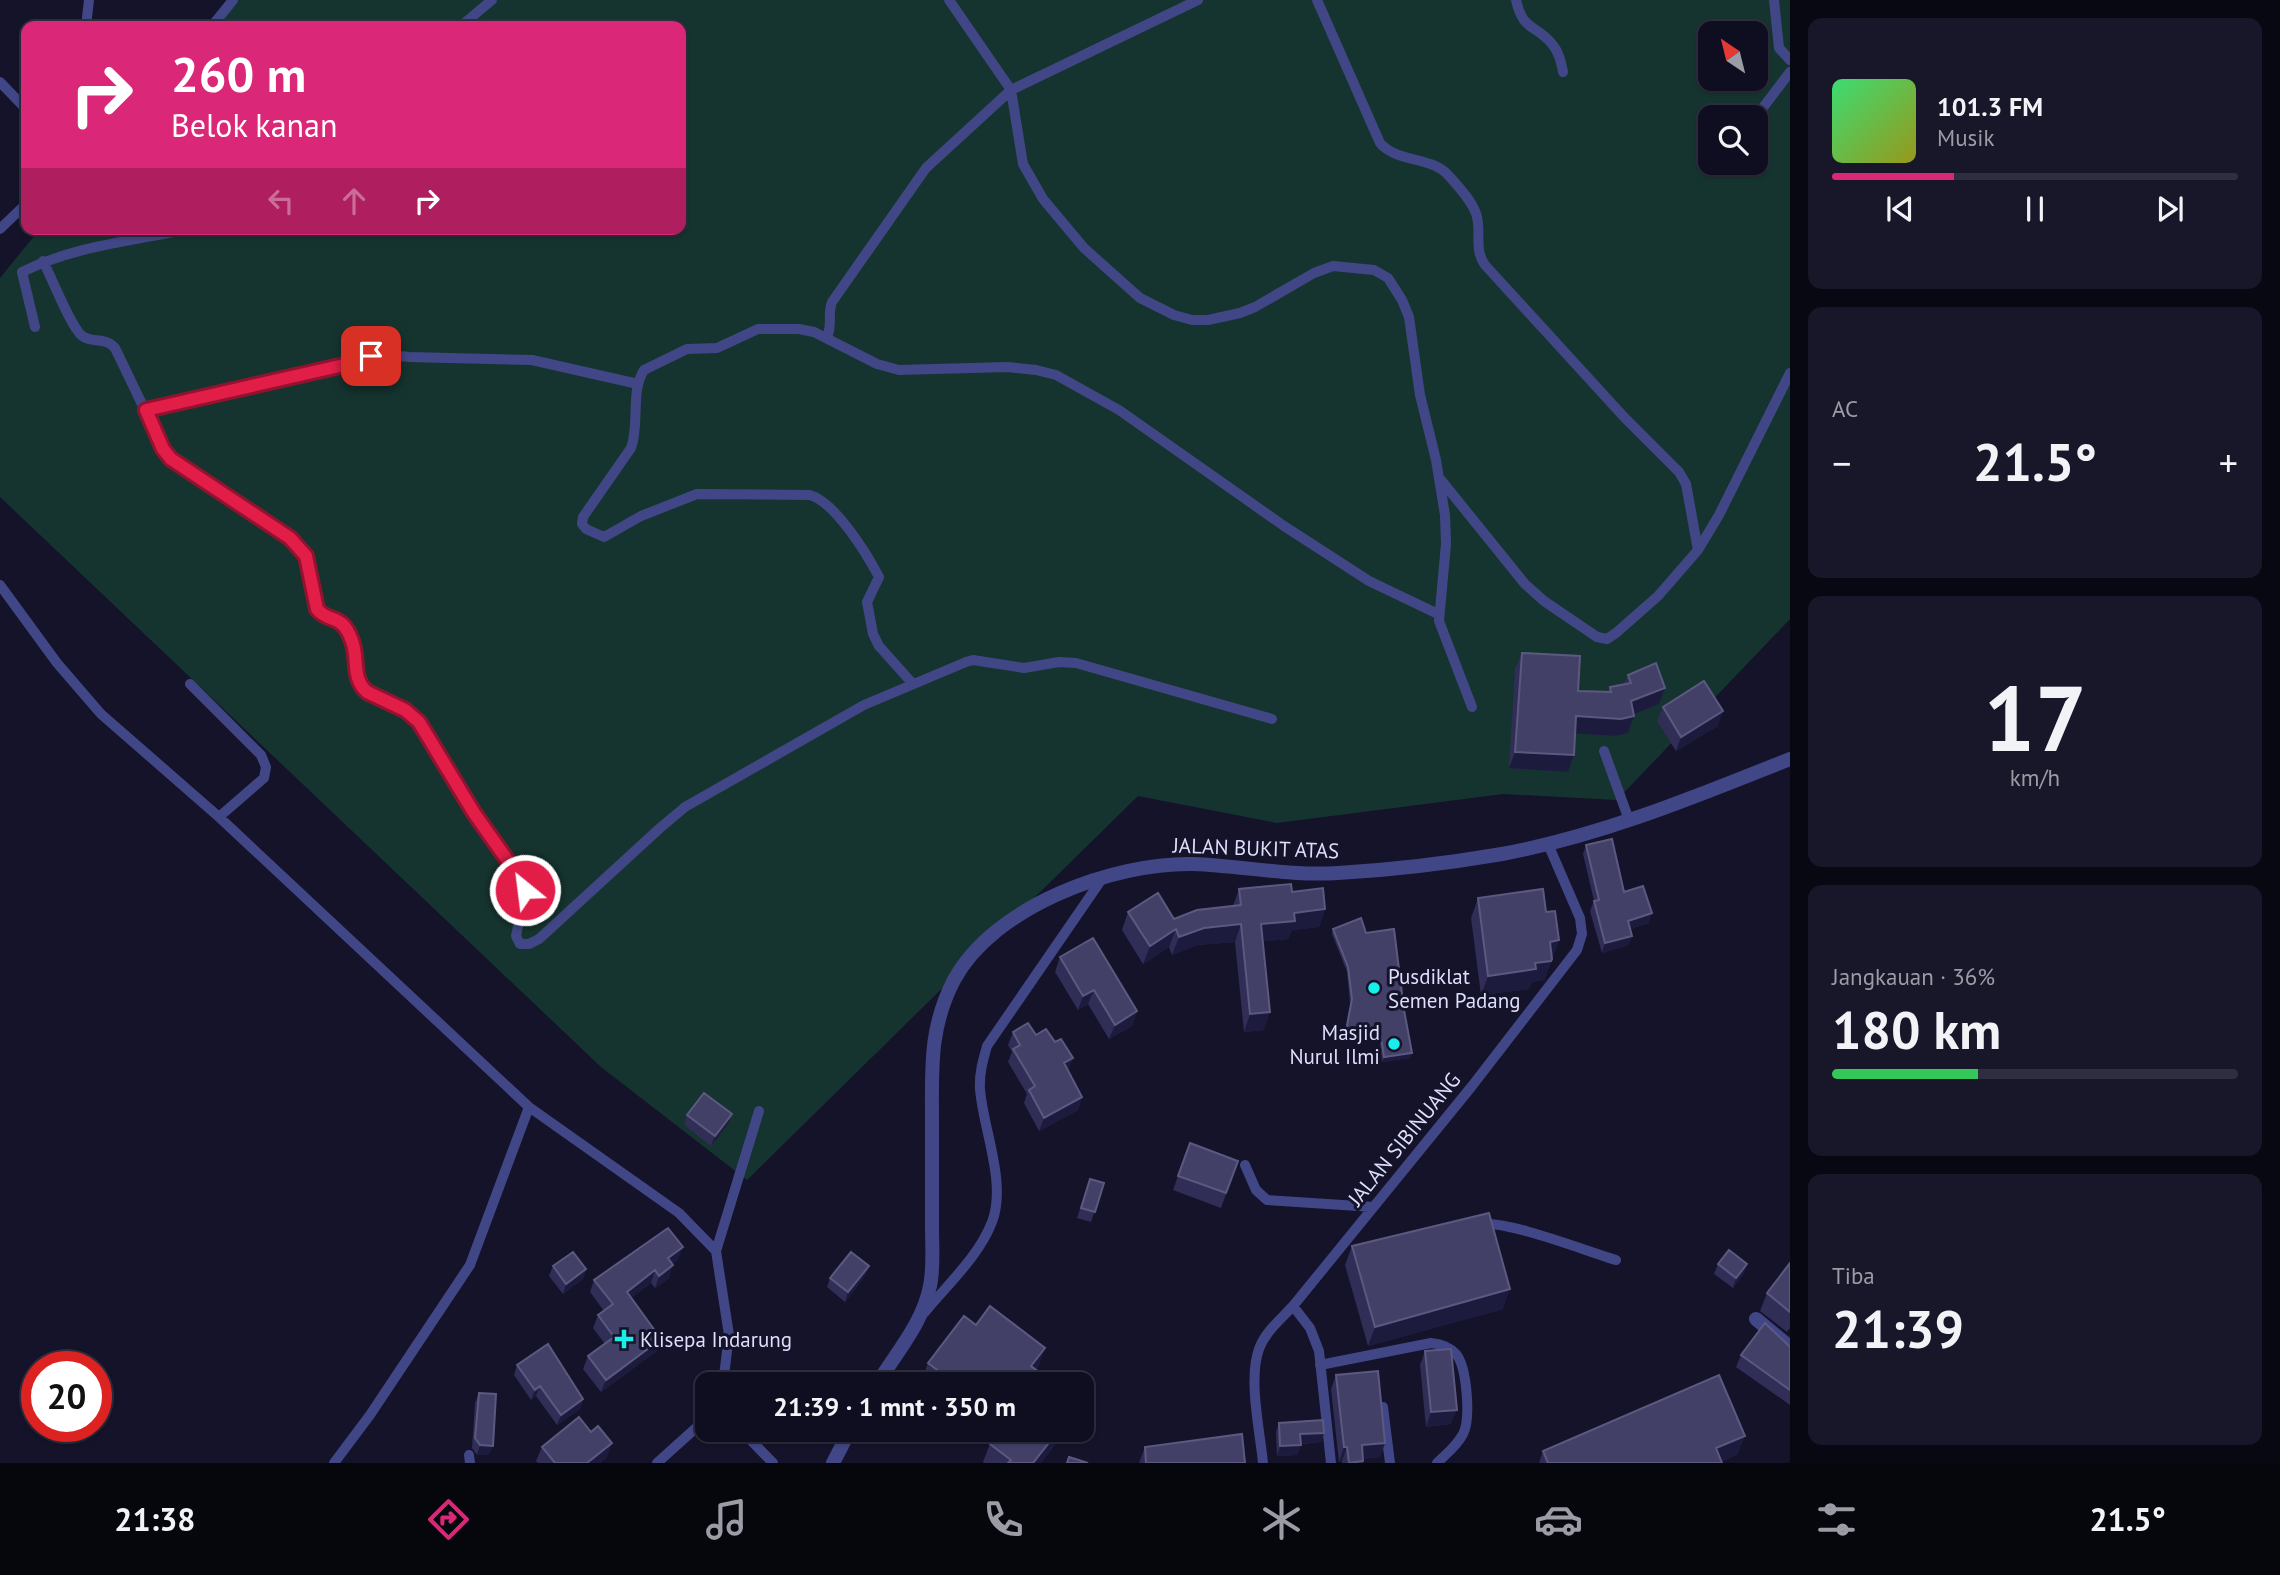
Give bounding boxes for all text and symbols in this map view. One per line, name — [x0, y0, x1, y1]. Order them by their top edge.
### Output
north arrow — [1698, 21, 1768, 91]
map controls — [1698, 21, 1768, 175]
text: 260 m — [171, 42, 306, 106]
icon: right — [56, 49, 147, 140]
text: 101.3 FM — [1937, 90, 2043, 123]
text: Belok kanan — [171, 104, 337, 146]
button: search — [1698, 105, 1768, 175]
text: Musik — [1937, 123, 1994, 152]
icon: left — [262, 182, 300, 220]
icon: ahead — [335, 182, 373, 220]
icon: right — [408, 182, 446, 220]
icon: previous — [1881, 190, 1919, 228]
icon: pause — [2016, 190, 2054, 228]
icon: next — [2151, 190, 2189, 228]
pin — [341, 326, 401, 386]
icon: arrive — [352, 337, 390, 375]
text: AC — [1832, 394, 1858, 423]
text: 21.5° — [1973, 428, 2097, 495]
text: − — [1832, 438, 1851, 487]
text: + — [2219, 438, 2238, 487]
text: 17 — [1983, 658, 2087, 776]
text: km/h — [2010, 763, 2060, 792]
street label: JALAN BUKIT ATAS — [1171, 832, 1340, 864]
position arrow — [488, 853, 562, 927]
text: Jangkauan · 36% — [1832, 962, 1995, 991]
place label: Pusdiklat Semen Padang — [1388, 963, 1521, 1014]
marker: Pusdiklat Semen Padang — [1366, 980, 1382, 996]
text: 180 km — [1832, 996, 2001, 1063]
place label: Masjid Nurul Ilmi — [1289, 1019, 1380, 1070]
marker: Masjid Nurul Ilmi — [1386, 1036, 1402, 1052]
street label: JALAN SIBINUANG — [1341, 1067, 1466, 1212]
text: Tiba — [1832, 1261, 1875, 1290]
text: 21:39 — [1832, 1295, 1964, 1362]
place label: Klisepa Indarung — [640, 1326, 792, 1353]
marker: Klisepa Indarung — [614, 1329, 634, 1349]
speed limit sign: 20 — [21, 1351, 112, 1442]
text: 21:39 · 1 mnt · 350 m — [773, 1390, 1016, 1423]
icon: directions — [424, 1495, 473, 1544]
icon: music — [702, 1495, 751, 1544]
icon: phone — [979, 1495, 1028, 1544]
icon: climate — [1257, 1495, 1306, 1544]
icon: car — [1534, 1495, 1583, 1544]
icon: filters — [1812, 1495, 1861, 1544]
text: 21:38 — [114, 1498, 195, 1540]
text: 21.5° — [2089, 1498, 2166, 1540]

